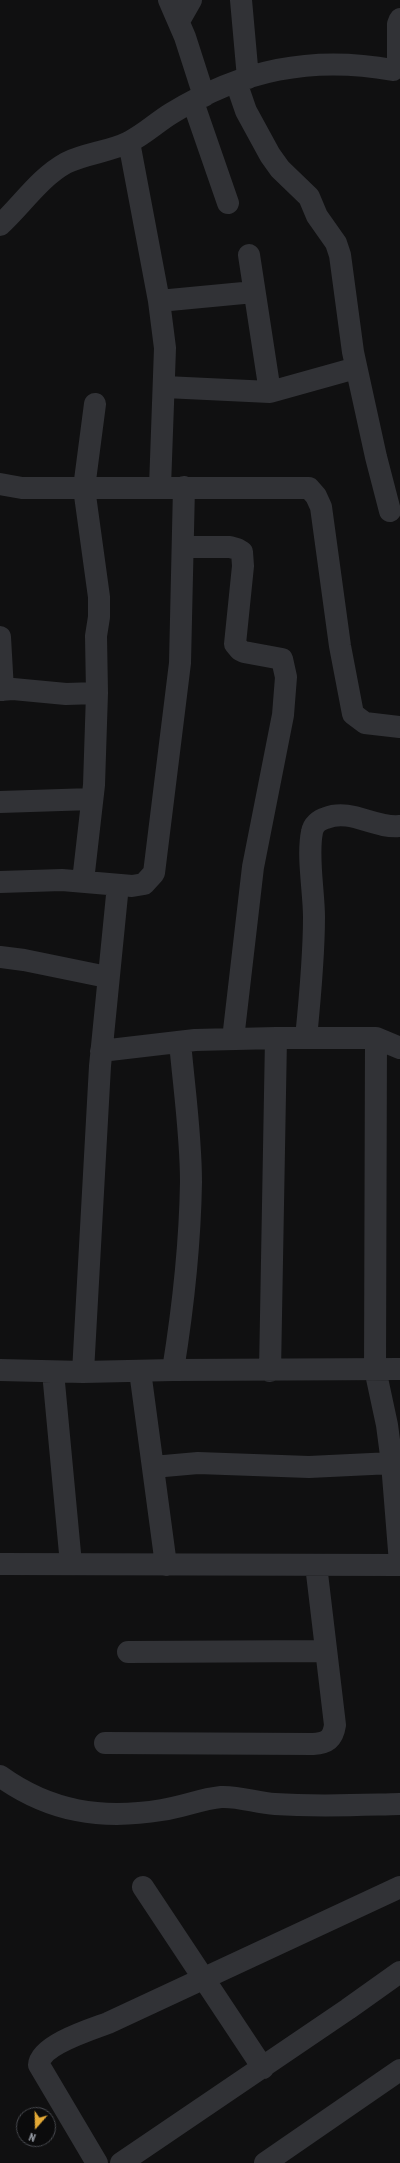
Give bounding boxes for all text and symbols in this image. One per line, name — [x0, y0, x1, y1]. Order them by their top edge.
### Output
north arrow — [16, 2107, 56, 2147]
text: N — [27, 2130, 37, 2145]

